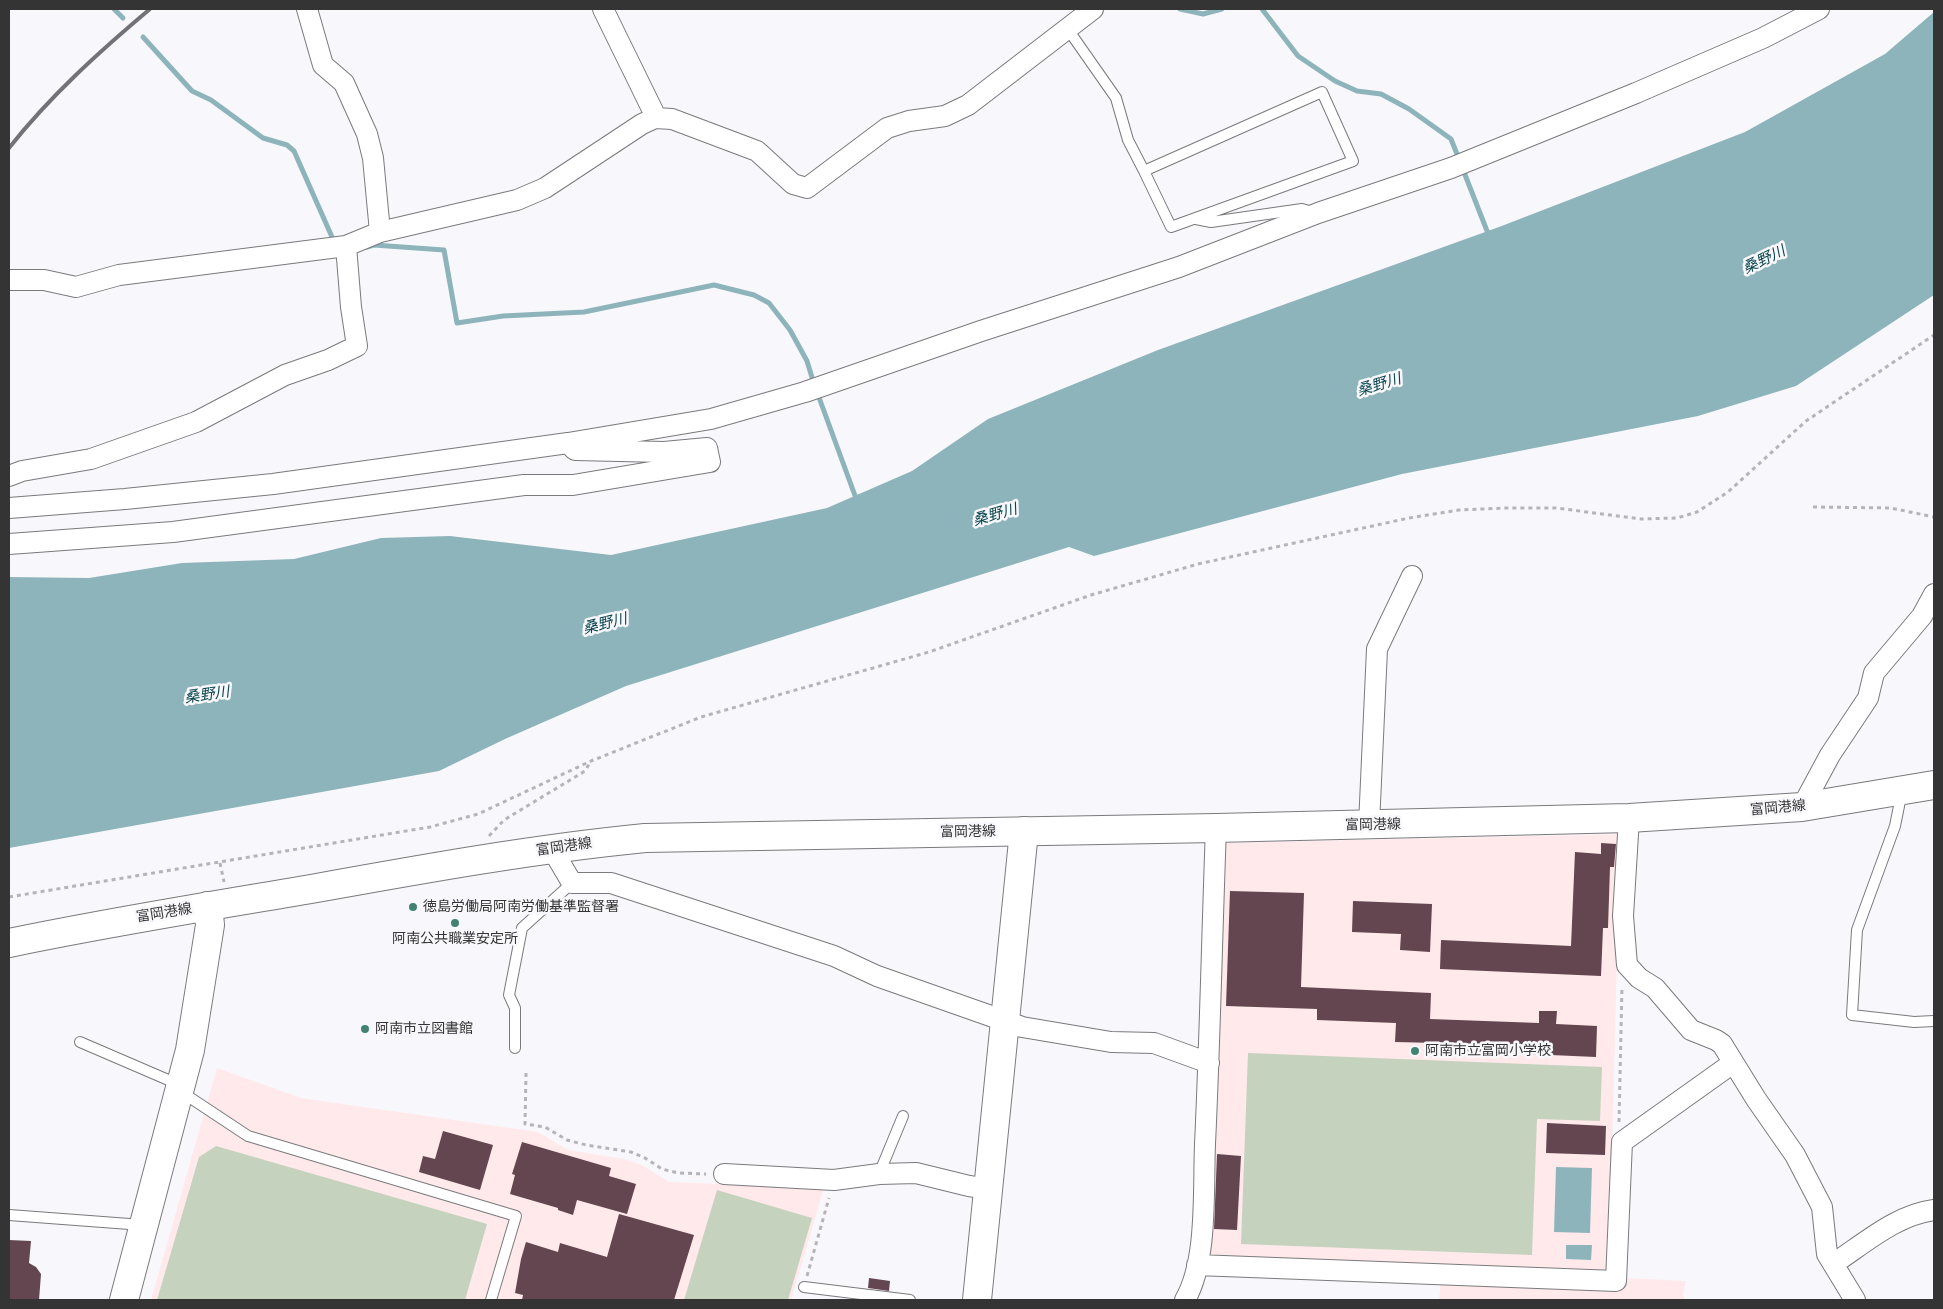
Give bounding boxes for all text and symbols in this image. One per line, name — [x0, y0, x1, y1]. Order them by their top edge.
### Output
water label: 桑野川 — [1740, 242, 1788, 278]
water label: 桑野川 — [1355, 370, 1403, 400]
water label: 桑野川 — [971, 500, 1019, 530]
water label: 桑野川 — [581, 610, 629, 638]
water label: 桑野川 — [183, 683, 231, 707]
street label: 富岡港線 — [1749, 797, 1807, 819]
street label: 富岡港線 — [1345, 816, 1401, 834]
street label: 富岡港線 — [940, 823, 996, 841]
street label: 富岡港線 — [535, 835, 593, 859]
place label: 徳島労働局阿南労働基準監督署 — [423, 899, 619, 915]
street label: 富岡港線 — [135, 900, 193, 926]
marker: 徳島労働局阿南労働基準監督署 — [407, 901, 419, 913]
marker: 阿南公共職業安定所 — [449, 917, 461, 929]
place label: 阿南公共職業安定所 — [392, 931, 518, 947]
place label: 阿南市立図書館 — [375, 1021, 473, 1037]
marker: 阿南市立図書館 — [359, 1023, 371, 1035]
place label: 阿南市立富岡小学校 — [1425, 1043, 1551, 1059]
marker: 阿南市立富岡小学校 — [1409, 1045, 1421, 1057]

